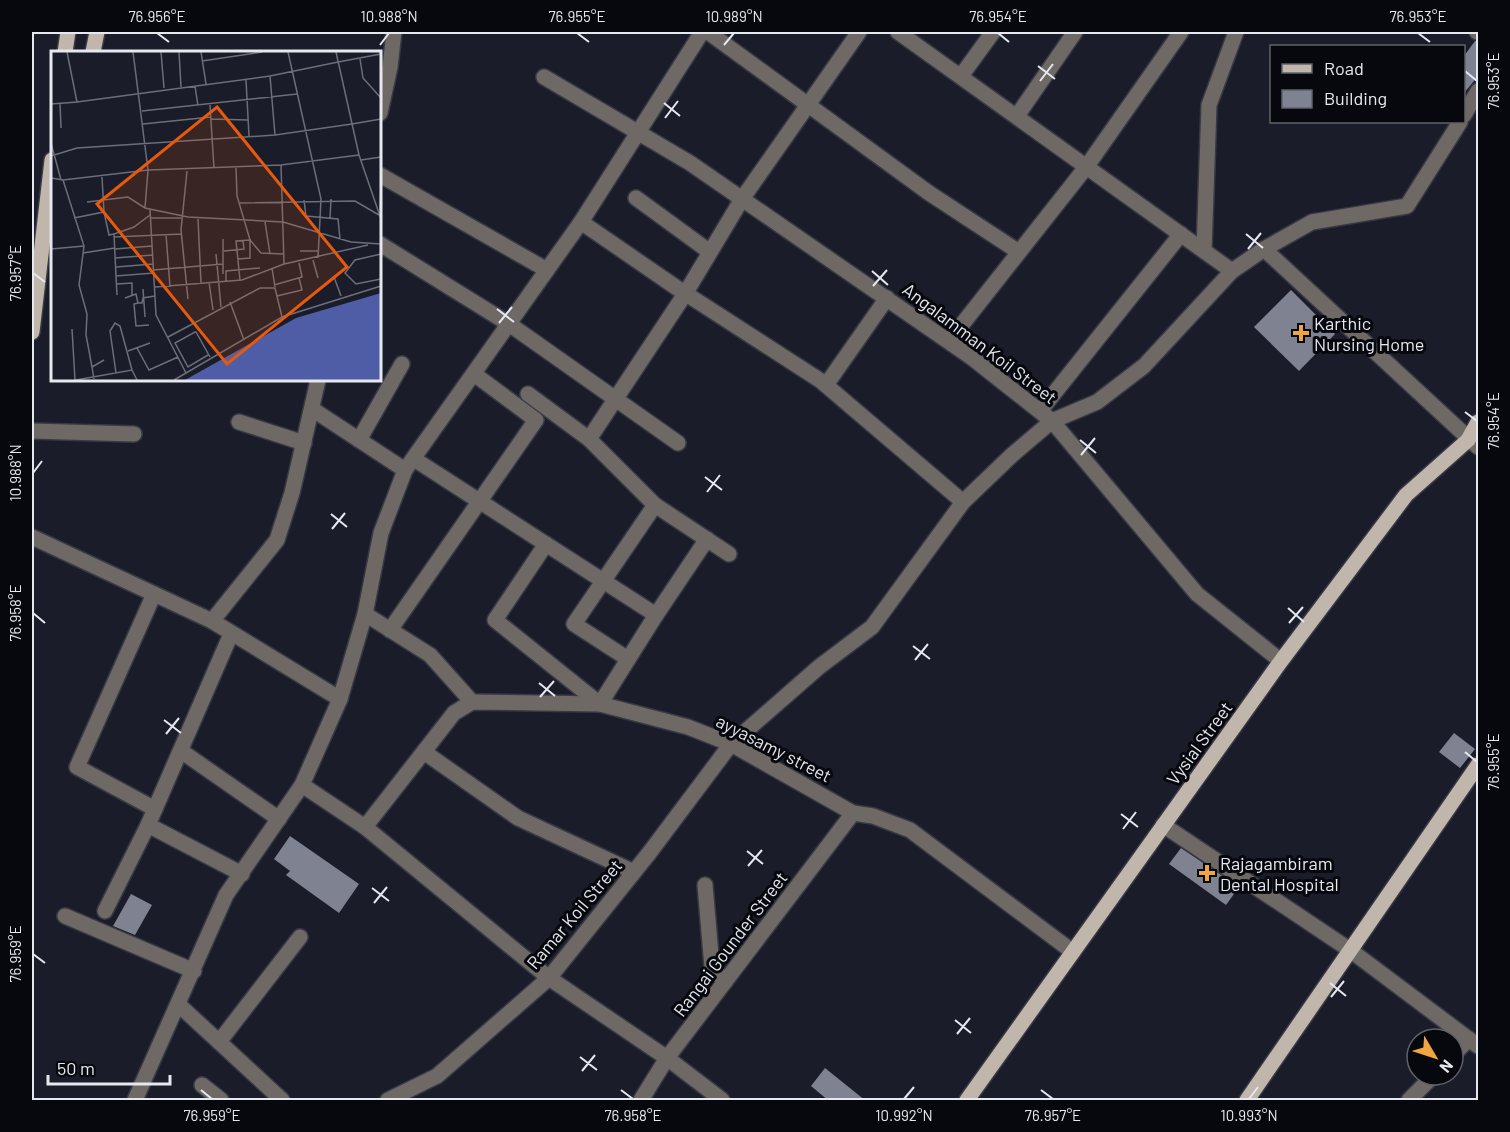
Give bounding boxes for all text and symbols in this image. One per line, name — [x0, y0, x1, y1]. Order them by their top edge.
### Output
text: 76.956°E — [128, 7, 186, 25]
text: 10.988°N — [360, 7, 418, 25]
text: 76.955°E — [548, 7, 606, 25]
text: 10.989°N — [705, 7, 763, 25]
text: 76.954°E — [969, 7, 1027, 25]
text: 76.953°E — [1389, 7, 1447, 25]
legend — [1270, 45, 1465, 123]
inset map — [51, 51, 381, 381]
text: 76.953°E — [1484, 52, 1502, 110]
text: Road — [1324, 57, 1364, 79]
text: Building — [1324, 87, 1387, 109]
text: 76.957°E — [6, 245, 24, 301]
street label: Angalamman Koil Street — [899, 278, 1061, 408]
place label: Karthic Nursing Home — [1314, 312, 1424, 355]
marker: Karthic Nursing Home — [1292, 324, 1310, 342]
text: 76.954°E — [1484, 392, 1502, 450]
text: 10.988°N — [6, 444, 24, 502]
text: 76.958°E — [6, 584, 24, 642]
street label: Vysial Street — [1161, 697, 1237, 789]
street label: ayyasamy street — [713, 709, 835, 787]
text: 76.955°E — [1484, 733, 1502, 791]
place label: Rajagambiram Dental Hospital — [1220, 852, 1339, 895]
street label: Ramar Koil Street — [522, 855, 626, 973]
marker: Rajagambiram Dental Hospital — [1198, 864, 1216, 882]
street label: Rangai Gounder Street — [668, 867, 792, 1021]
text: 76.959°E — [6, 925, 24, 983]
north arrow — [1405, 1027, 1465, 1087]
scale bar — [48, 1048, 170, 1086]
text: 50 m — [57, 1057, 95, 1079]
text: N — [1436, 1057, 1458, 1077]
text: 76.959°E — [183, 1106, 241, 1124]
text: 76.958°E — [604, 1106, 662, 1124]
text: 10.992°N — [875, 1106, 933, 1124]
text: 76.957°E — [1025, 1106, 1081, 1124]
text: 10.993°N — [1220, 1106, 1278, 1124]

